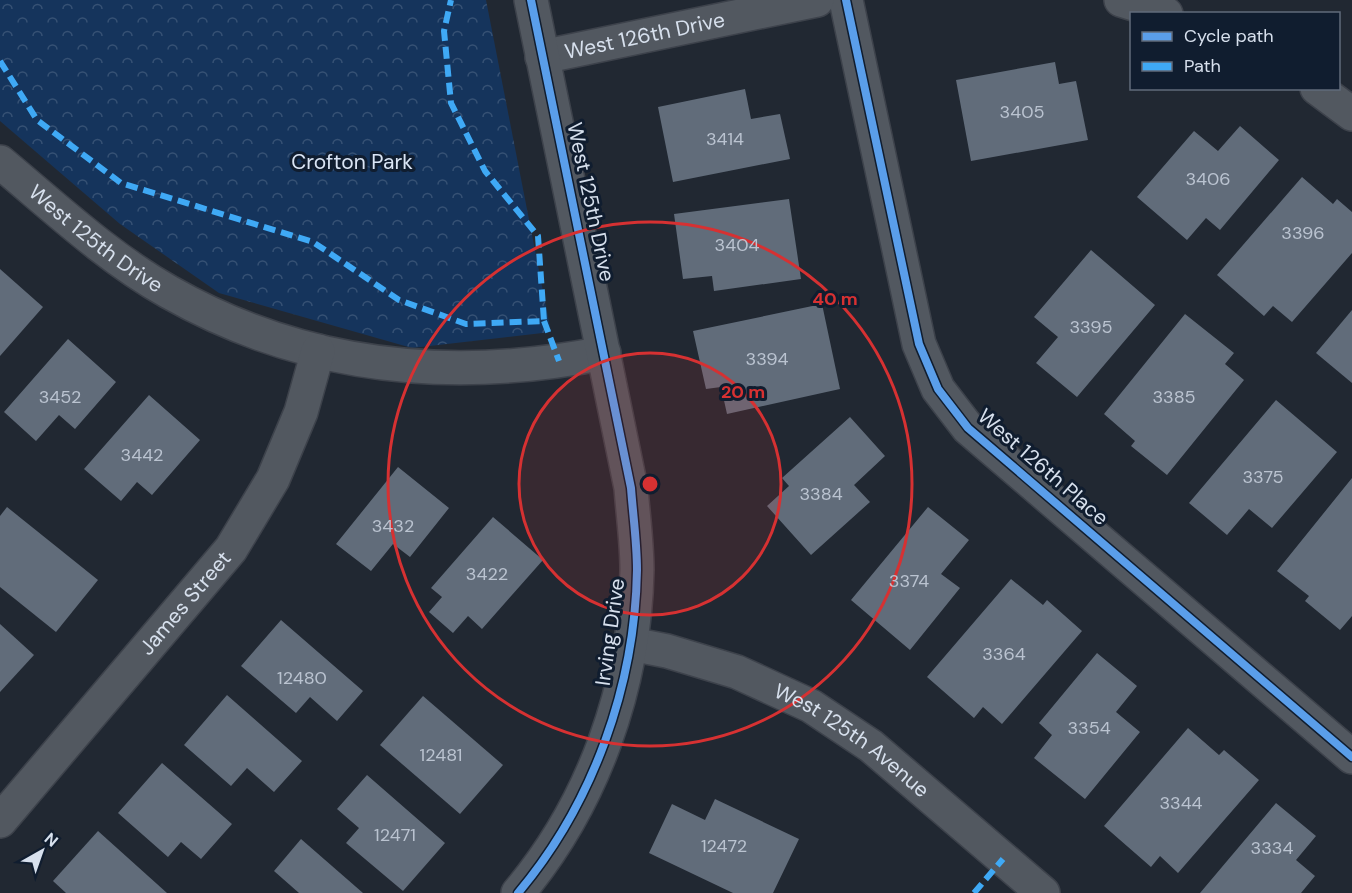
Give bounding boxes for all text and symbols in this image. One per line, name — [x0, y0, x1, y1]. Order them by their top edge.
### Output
street label: West 126th Drive — [562, 5, 727, 66]
legend — [1130, 12, 1340, 90]
text: Cycle path — [1184, 24, 1274, 48]
text: Path — [1184, 54, 1221, 78]
house number: 3405 — [1000, 100, 1044, 124]
street label: West 125th Drive — [560, 120, 622, 284]
house number: 3414 — [706, 127, 744, 151]
park label: Crofton Park — [291, 148, 413, 176]
house number: 3406 — [1185, 167, 1231, 191]
street label: West 125th Drive — [23, 178, 168, 299]
house number: 3396 — [1281, 221, 1325, 245]
house number: 3404 — [715, 233, 759, 257]
text: 40 m — [812, 287, 858, 311]
house number: 3395 — [1069, 315, 1113, 339]
house number: 3394 — [746, 347, 789, 371]
text: 20 m — [721, 380, 765, 404]
house number: 3452 — [39, 385, 81, 409]
house number: 3385 — [1152, 385, 1196, 409]
street label: West 126th Place — [972, 402, 1115, 532]
house number: 3442 — [121, 443, 163, 467]
house number: 3375 — [1242, 465, 1284, 489]
centre of rings — [640, 474, 660, 494]
house number: 3384 — [799, 482, 843, 506]
house number: 3432 — [372, 514, 414, 538]
street label: James Street — [133, 545, 237, 661]
house number: 3422 — [466, 562, 508, 586]
house number: 3374 — [889, 569, 929, 593]
street label: Irving Drive — [589, 577, 631, 687]
house number: 3364 — [982, 642, 1026, 666]
house number: 12480 — [277, 666, 327, 690]
street label: West 125th Avenue — [770, 677, 935, 804]
house number: 3354 — [1067, 716, 1111, 740]
house number: 12481 — [420, 743, 462, 767]
house number: 3344 — [1159, 791, 1203, 815]
north arrow — [12, 821, 72, 881]
house number: 12471 — [374, 823, 416, 847]
text: N — [40, 828, 63, 852]
house number: 12472 — [701, 834, 747, 858]
house number: 3334 — [1251, 836, 1293, 860]

